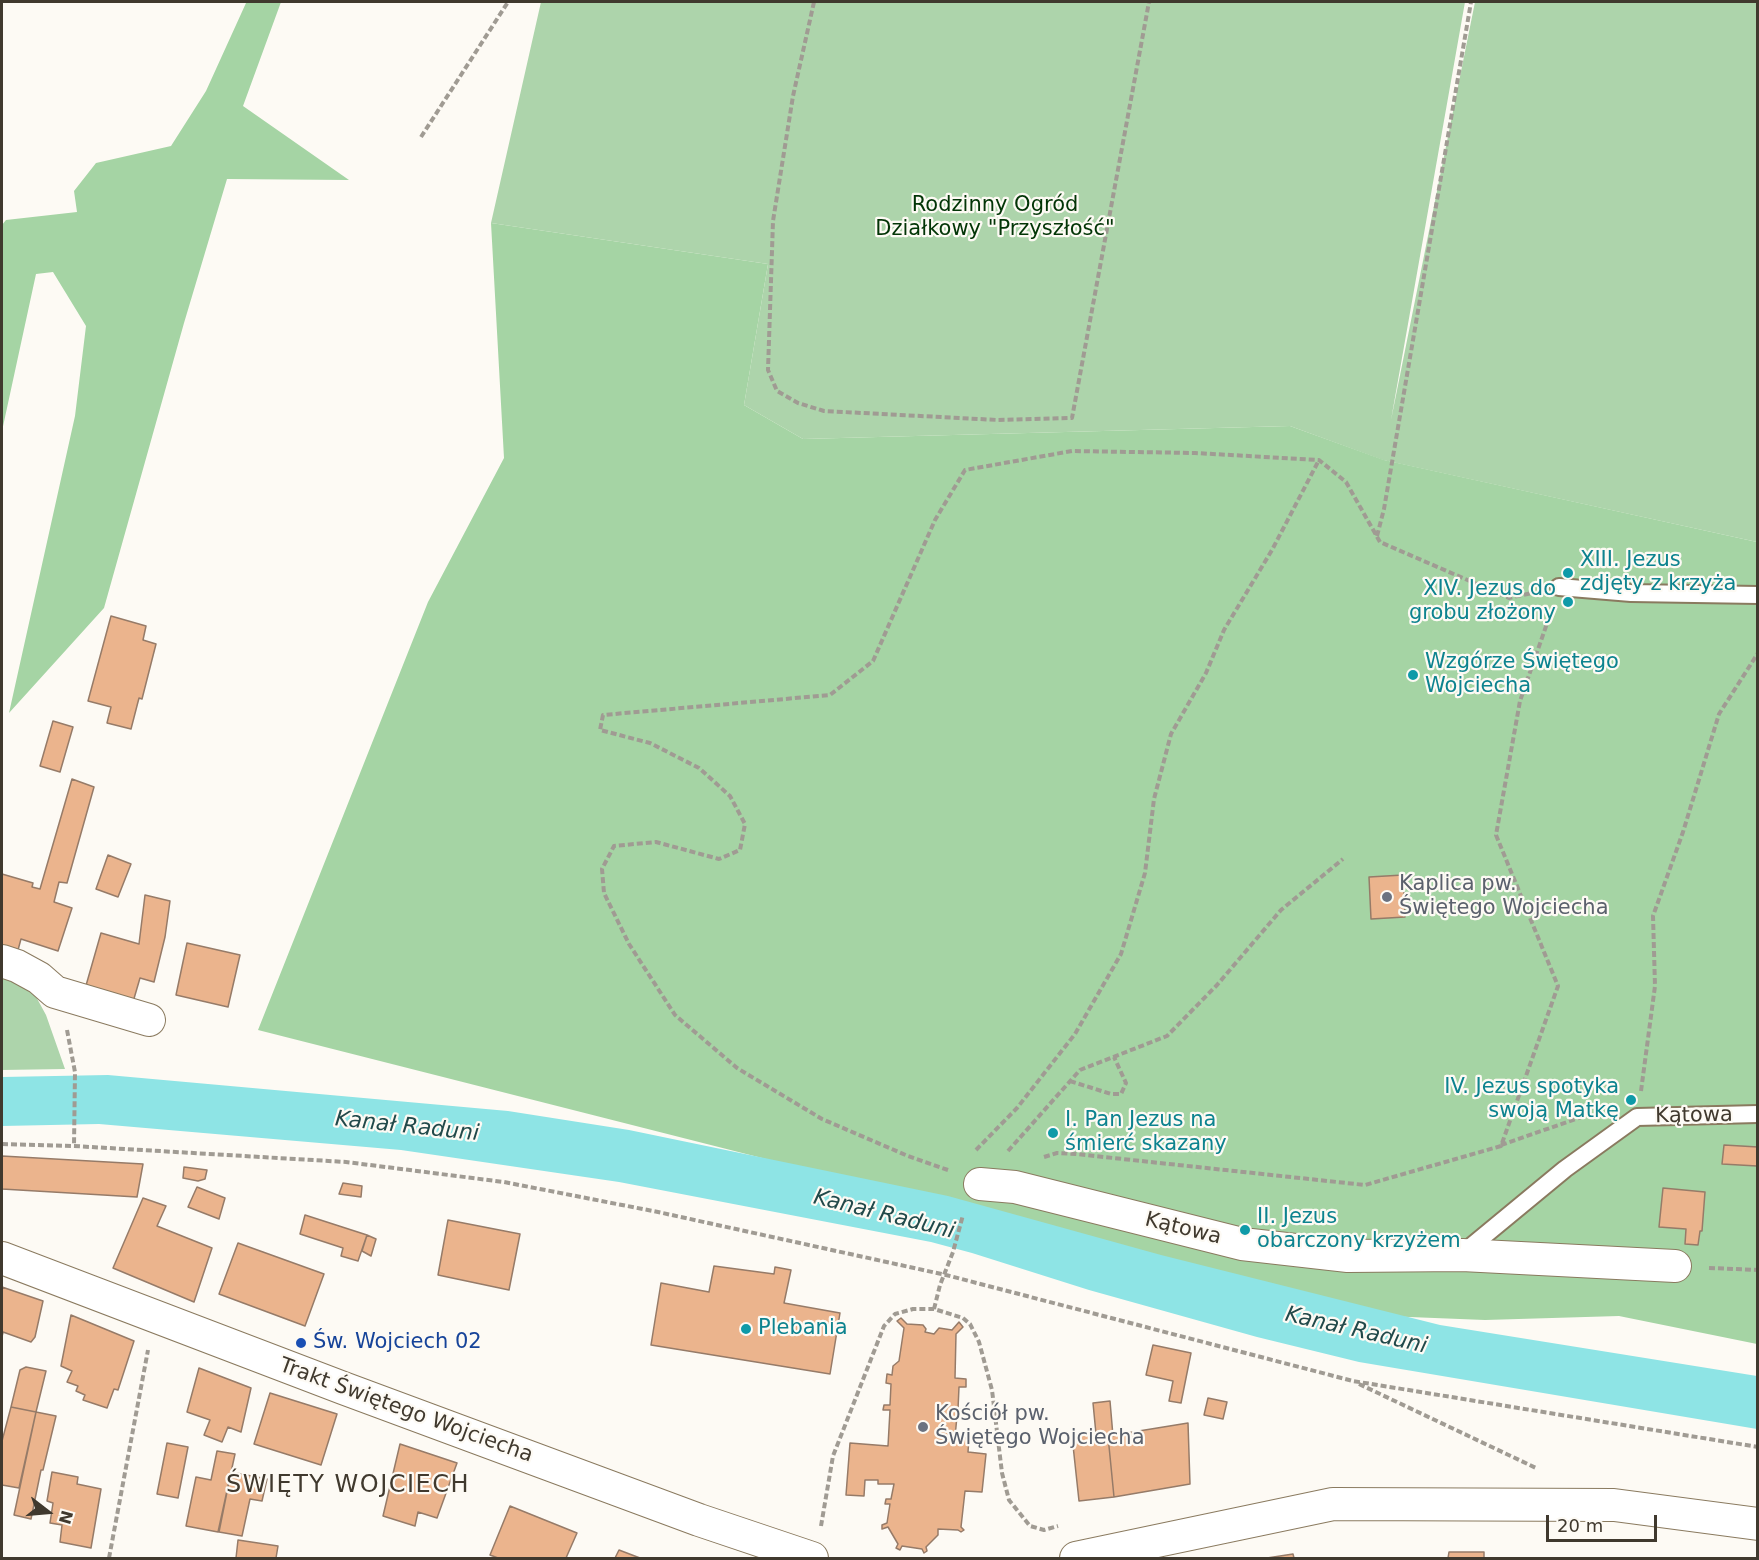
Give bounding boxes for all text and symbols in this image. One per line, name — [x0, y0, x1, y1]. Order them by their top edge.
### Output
park label: Rodzinny Ogród Działkowy "Przyszłość" — [875, 193, 1115, 243]
place label: XIII. Jezus zdjęty z krzyża — [1580, 548, 1736, 598]
marker: XIII. Jezus zdjęty z krzyża — [1561, 566, 1575, 580]
place label: XIV. Jezus do grobu złożony — [1409, 577, 1556, 627]
marker: XIV. Jezus do grobu złożony — [1561, 595, 1575, 609]
place label: Wzgórze Świętego Wojciecha — [1425, 650, 1619, 700]
marker: Wzgórze Świętego Wojciecha — [1406, 668, 1420, 682]
place label: Kaplica pw. Świętego Wojciecha — [1399, 872, 1609, 922]
marker: Kaplica pw. Świętego Wojciecha — [1380, 890, 1394, 904]
place label: IV. Jezus spotyka swoją Matkę — [1444, 1075, 1619, 1125]
marker: IV. Jezus spotyka swoją Matkę — [1624, 1093, 1638, 1107]
street label: Kątowa — [1655, 1103, 1733, 1129]
water label: Kanał Raduni — [334, 1106, 480, 1148]
place label: I. Pan Jezus na śmierć skazany — [1065, 1108, 1227, 1158]
marker: I. Pan Jezus na śmierć skazany — [1046, 1126, 1060, 1140]
water label: Kanał Raduni — [811, 1185, 957, 1245]
place label: II. Jezus obarczony krzyżem — [1257, 1205, 1461, 1255]
street label: Kątowa — [1142, 1207, 1224, 1251]
marker: II. Jezus obarczony krzyżem — [1238, 1223, 1252, 1237]
water label: Kanał Raduni — [1283, 1302, 1429, 1360]
place label: Plebania — [758, 1316, 848, 1342]
marker: Plebania — [739, 1322, 753, 1336]
place label: Św. Wojciech 02 — [313, 1330, 482, 1356]
marker: Św. Wojciech 02 — [294, 1336, 308, 1350]
street label: Trakt Świętego Wojciecha — [276, 1353, 536, 1469]
place label: Kościół pw. Świętego Wojciecha — [935, 1402, 1145, 1452]
marker: Kościół pw. Świętego Wojciecha — [916, 1420, 930, 1434]
district label: ŚWIĘTY WOJCIECH — [226, 1472, 470, 1500]
north arrow — [18, 1482, 78, 1542]
scale bar — [1549, 1503, 1660, 1541]
text: N — [55, 1508, 77, 1526]
text: 20 m — [1557, 1515, 1603, 1536]

